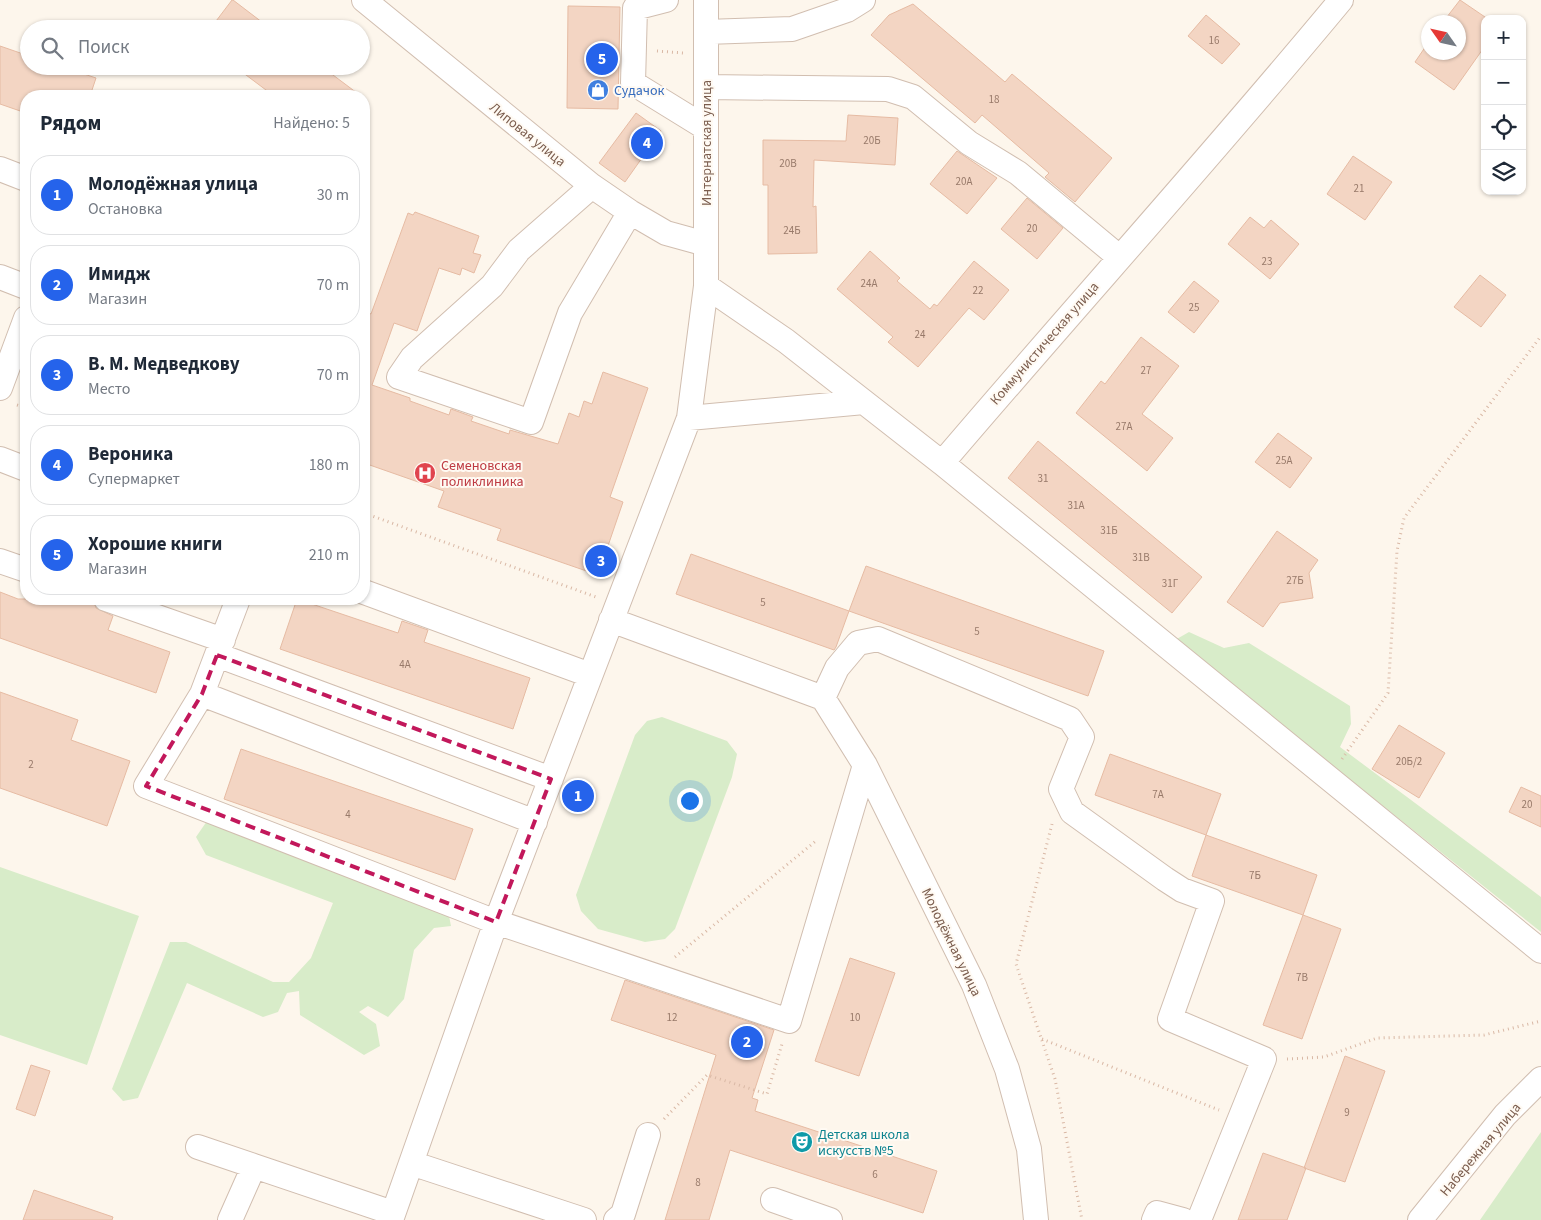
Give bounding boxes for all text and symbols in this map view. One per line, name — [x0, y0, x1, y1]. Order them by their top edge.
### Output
north arrow — [1421, 15, 1466, 60]
map controls — [1481, 15, 1526, 195]
button: + — [1481, 15, 1526, 60]
search box — [20, 20, 370, 75]
house number: 16 — [1209, 33, 1220, 48]
icon: search — [38, 34, 66, 62]
text: Поиск — [78, 34, 129, 61]
pin: 5 — [586, 40, 618, 78]
button: − — [1481, 60, 1526, 105]
shop icon: Судачок — [586, 78, 610, 102]
street label: Интернатская улица — [697, 80, 717, 206]
place label: Судачок — [614, 81, 665, 101]
house number: 18 — [989, 92, 1000, 107]
street label: Липовая улица — [485, 98, 570, 172]
button: locate — [1481, 105, 1526, 150]
text: Рядом — [40, 108, 101, 138]
text: Найдено: 5 — [273, 112, 350, 134]
pin: 4 — [631, 124, 663, 162]
house number: 20Б — [863, 133, 881, 148]
button: layers — [1481, 150, 1526, 195]
house number: 20В — [779, 156, 797, 171]
text: Молодёжная улица — [88, 171, 258, 198]
house number: 20А — [956, 174, 972, 189]
house number: 21 — [1354, 181, 1364, 196]
text: 1 — [53, 184, 61, 206]
text: 30 m — [317, 184, 349, 206]
text: Остановка — [88, 198, 162, 220]
house number: 20 — [1027, 221, 1037, 236]
house number: 24Б — [783, 223, 801, 238]
house number: 23 — [1262, 254, 1272, 269]
text: Имидж — [88, 261, 150, 288]
text: 2 — [53, 274, 61, 296]
text: 70 m — [317, 274, 349, 296]
house number: 24А — [861, 276, 877, 291]
street label: Коммунистическая улица — [986, 278, 1104, 410]
house number: 22 — [973, 283, 983, 298]
text: Магазин — [88, 288, 147, 310]
house number: 25 — [1189, 300, 1199, 315]
house number: 24 — [915, 327, 926, 342]
text: В. М. Медведкову — [88, 351, 240, 378]
house number: 27 — [1141, 363, 1151, 378]
text: 3 — [53, 364, 61, 386]
text: 70 m — [317, 364, 349, 386]
text: Место — [88, 378, 131, 400]
house number: 27А — [1116, 419, 1132, 434]
text: Вероника — [88, 441, 173, 468]
house number: 25А — [1276, 453, 1292, 468]
text: 4 — [53, 454, 61, 476]
text: 180 m — [309, 454, 349, 476]
place label: Семеновская поликлиника — [441, 456, 524, 492]
hospital icon: Семеновская поликлиника — [413, 461, 437, 485]
text: Супермаркет — [88, 468, 180, 490]
house number: 31 — [1038, 471, 1048, 486]
house number: 31А — [1068, 498, 1084, 513]
house number: 31Б — [1100, 523, 1118, 538]
text: Хорошие книги — [88, 531, 222, 558]
pin: 3 — [585, 542, 617, 580]
text: 5 — [53, 544, 61, 566]
text: 210 m — [309, 544, 349, 566]
house number: 31В — [1132, 550, 1150, 565]
text: Магазин — [88, 558, 147, 580]
house number: 27Б — [1286, 573, 1304, 588]
house number: 31Г — [1162, 576, 1179, 591]
house number: 5 — [760, 595, 766, 610]
house number: 5 — [974, 624, 980, 639]
house number: 4А — [399, 657, 411, 672]
house number: 20Б/2 — [1396, 754, 1422, 769]
house number: 2 — [28, 757, 34, 772]
pin: 1 — [562, 777, 594, 815]
house number: 7А — [1152, 787, 1164, 802]
your location — [677, 788, 703, 814]
house number: 20 — [1522, 797, 1532, 812]
house number: 4 — [345, 807, 351, 822]
house number: 7Б — [1249, 868, 1261, 883]
street label: Молодёжная улица — [916, 885, 986, 1000]
house number: 7В — [1296, 970, 1308, 985]
house number: 12 — [667, 1010, 677, 1025]
house number: 10 — [850, 1010, 860, 1025]
pin: 2 — [731, 1023, 763, 1061]
street label: Набережная улица — [1436, 1099, 1526, 1201]
house number: 9 — [1344, 1105, 1350, 1120]
place label: Детская школа искусств №5 — [818, 1125, 910, 1161]
theatre icon: Детская школа искусств №5 — [790, 1130, 814, 1154]
house number: 6 — [872, 1167, 878, 1182]
house number: 8 — [695, 1175, 701, 1190]

